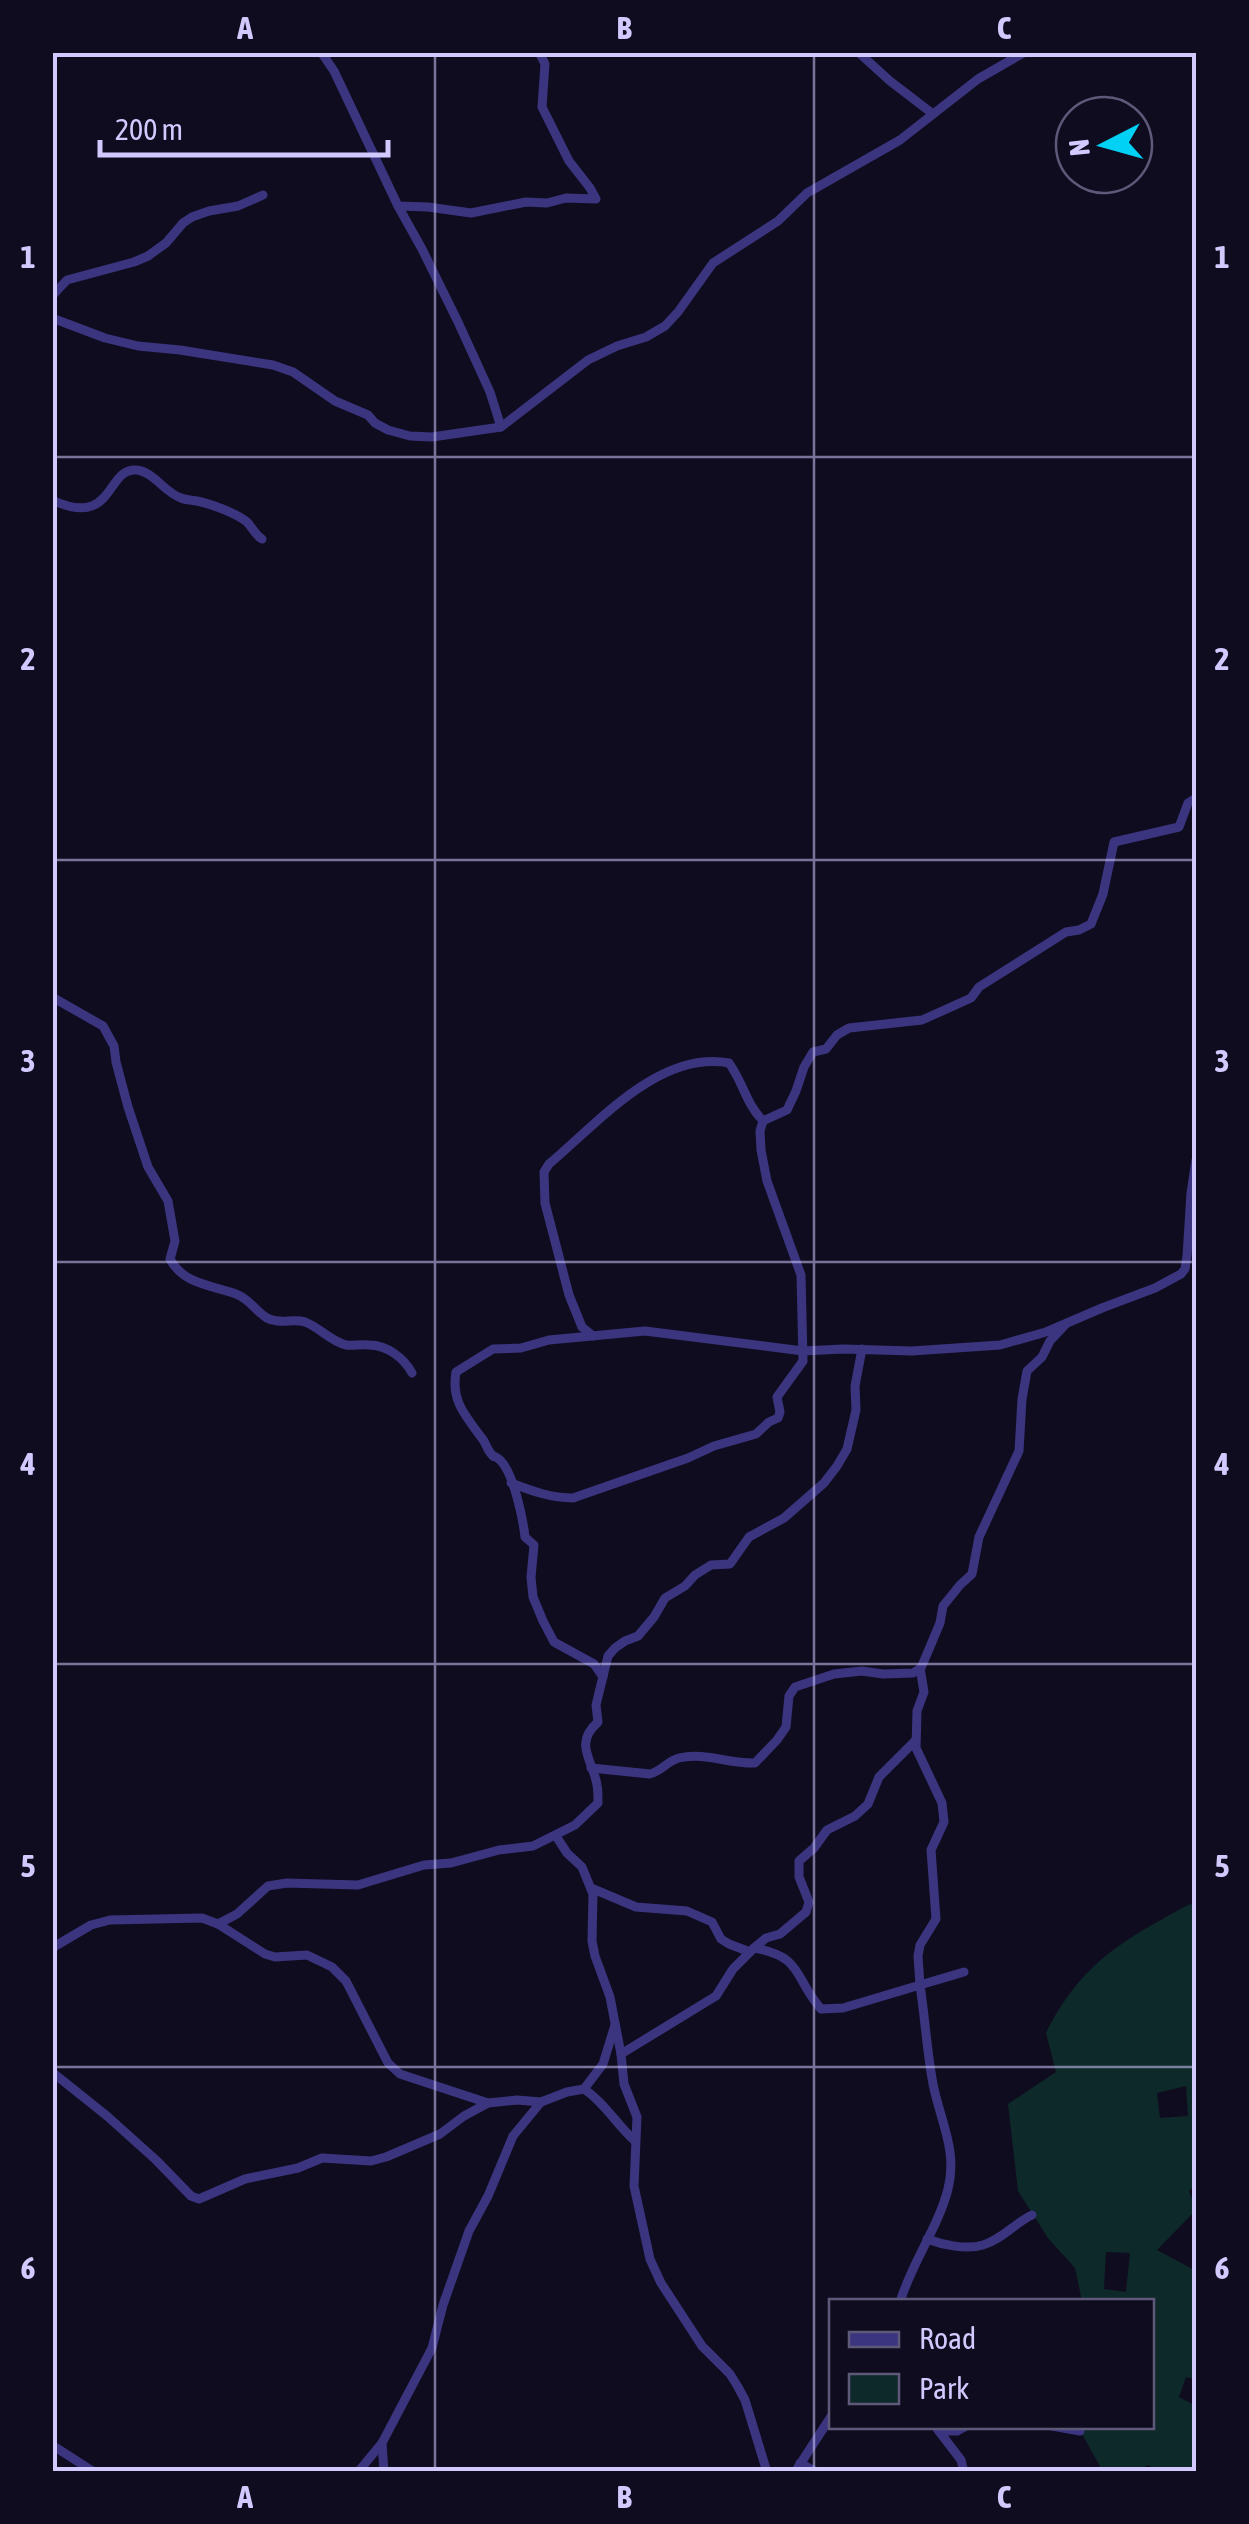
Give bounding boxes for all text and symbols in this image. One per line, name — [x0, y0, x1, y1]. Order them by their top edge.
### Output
text: A — [236, 9, 253, 46]
text: B — [616, 9, 632, 46]
text: C — [997, 9, 1012, 46]
scale bar — [100, 95, 388, 157]
north arrow — [1054, 95, 1154, 195]
text: 200 m — [115, 112, 183, 146]
text: N — [1062, 138, 1096, 158]
text: 1 — [20, 238, 36, 275]
text: 1 — [1214, 238, 1230, 275]
text: 2 — [20, 640, 36, 677]
text: 2 — [1214, 640, 1230, 677]
text: 3 — [20, 1042, 36, 1079]
text: 3 — [1214, 1042, 1230, 1079]
text: 4 — [19, 1445, 36, 1482]
text: 4 — [1213, 1445, 1230, 1482]
text: 5 — [20, 1847, 36, 1884]
text: 5 — [1214, 1847, 1230, 1884]
text: 6 — [20, 2249, 36, 2286]
text: 6 — [1214, 2249, 1230, 2286]
legend — [829, 2299, 1154, 2429]
text: Road — [919, 2321, 976, 2355]
text: Park — [919, 2371, 969, 2405]
text: A — [236, 2478, 253, 2515]
text: B — [616, 2478, 632, 2515]
text: C — [997, 2478, 1012, 2515]

